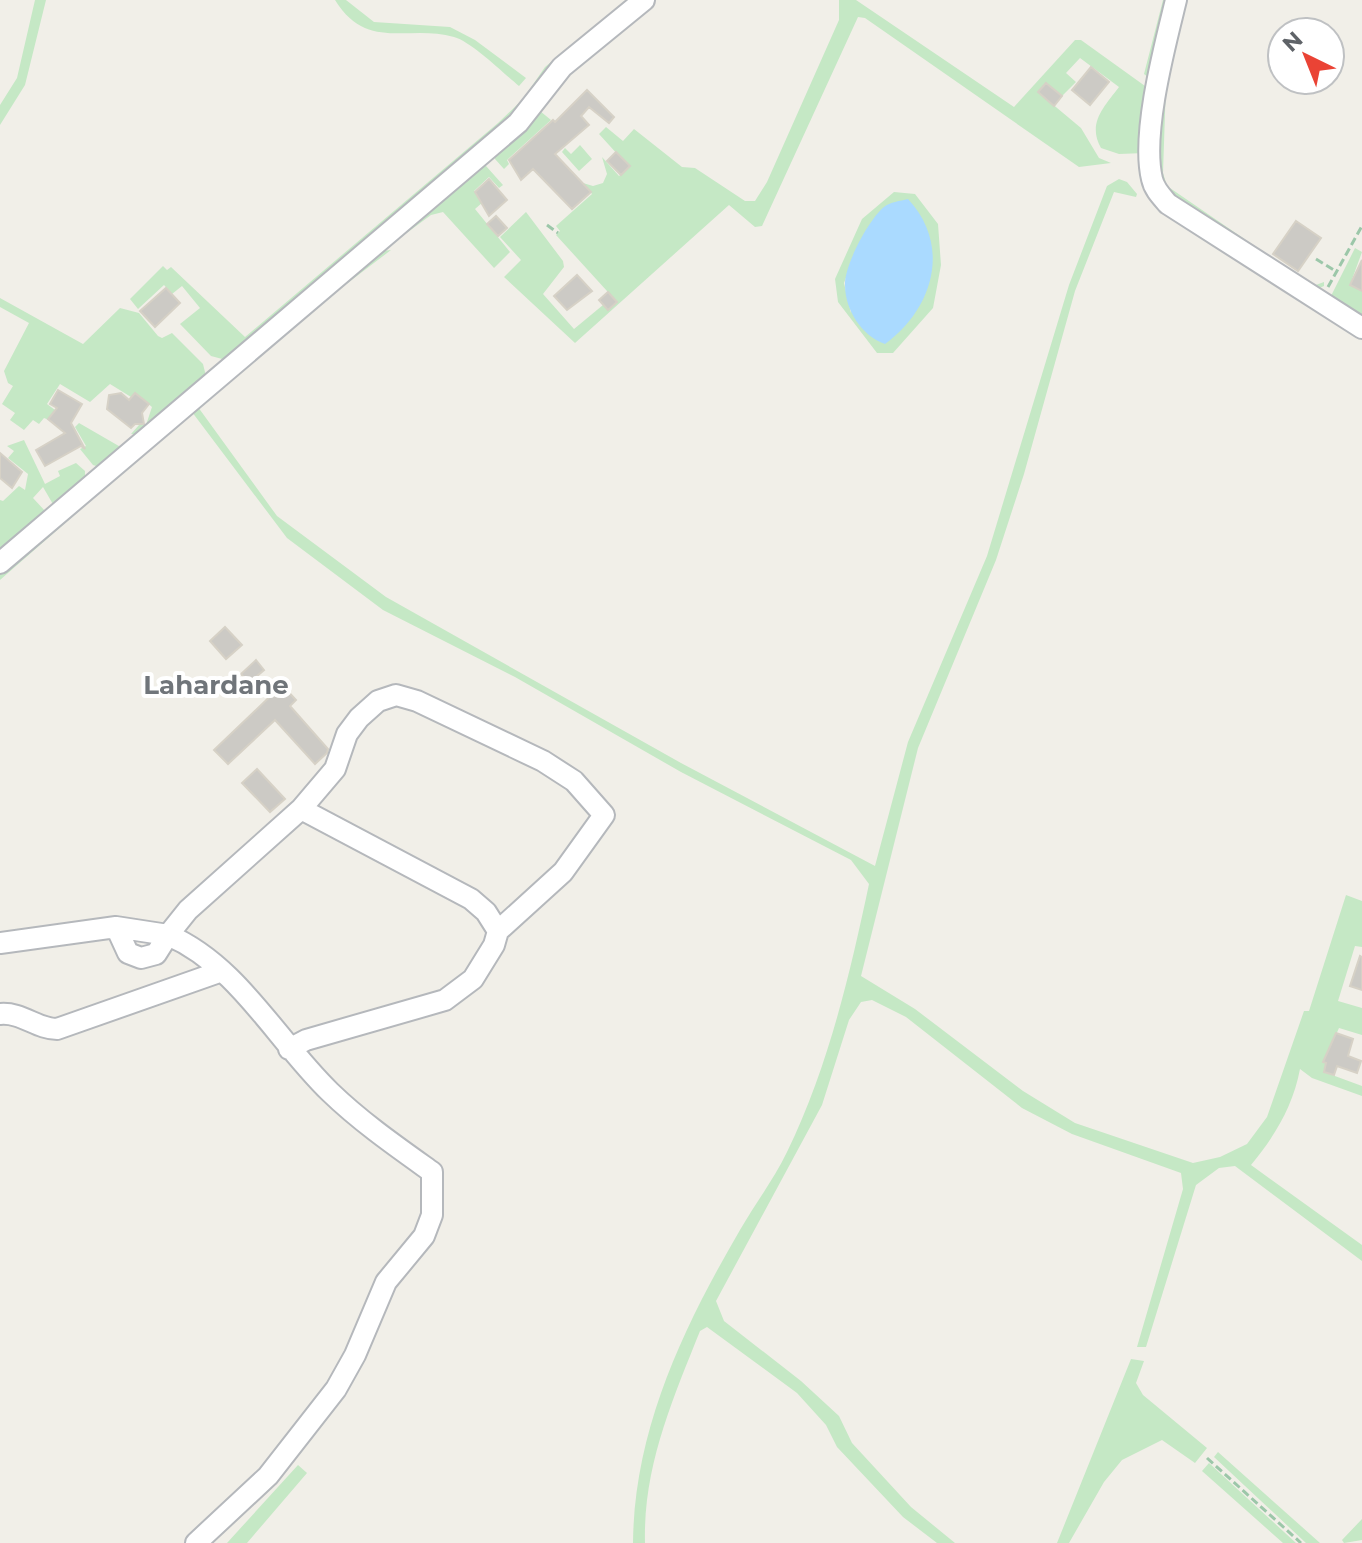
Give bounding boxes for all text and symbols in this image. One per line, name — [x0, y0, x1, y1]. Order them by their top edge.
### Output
north arrow — [1266, 16, 1346, 96]
text: N — [1277, 26, 1308, 58]
district label: Lahardane — [143, 669, 289, 701]

